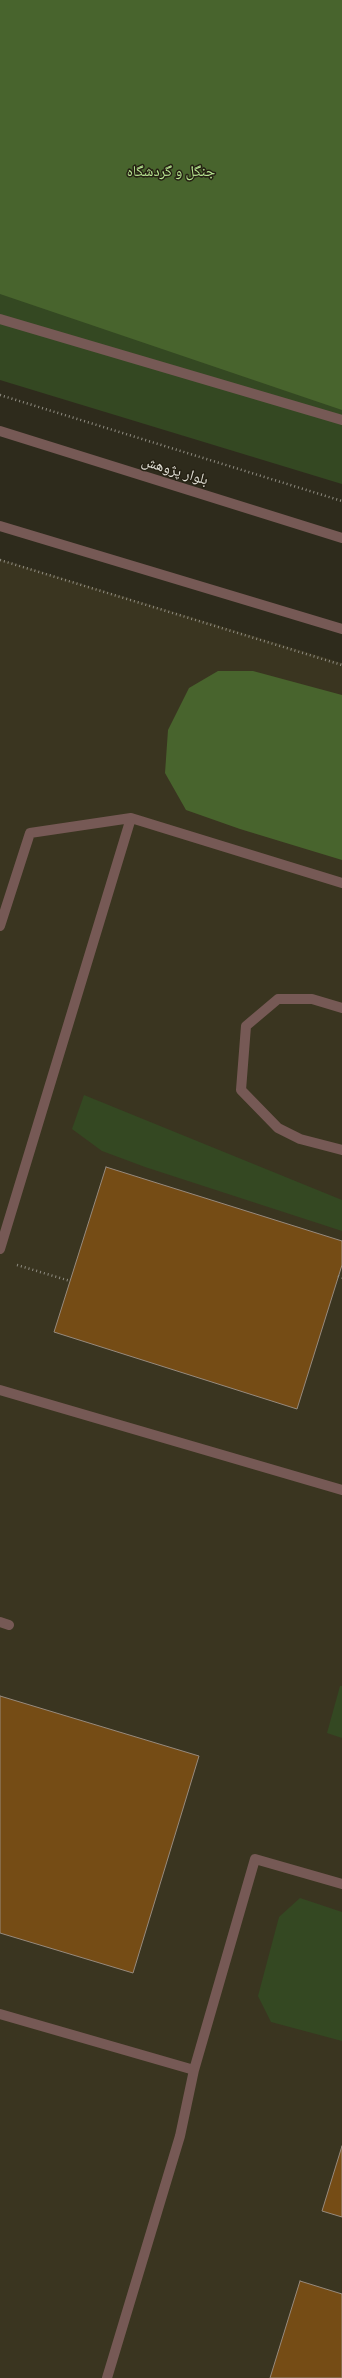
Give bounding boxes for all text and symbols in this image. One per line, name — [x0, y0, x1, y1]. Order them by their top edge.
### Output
park label: جنگل و گردشگاه — [127, 162, 215, 180]
street label: بلوار پژوهش — [140, 451, 210, 489]

